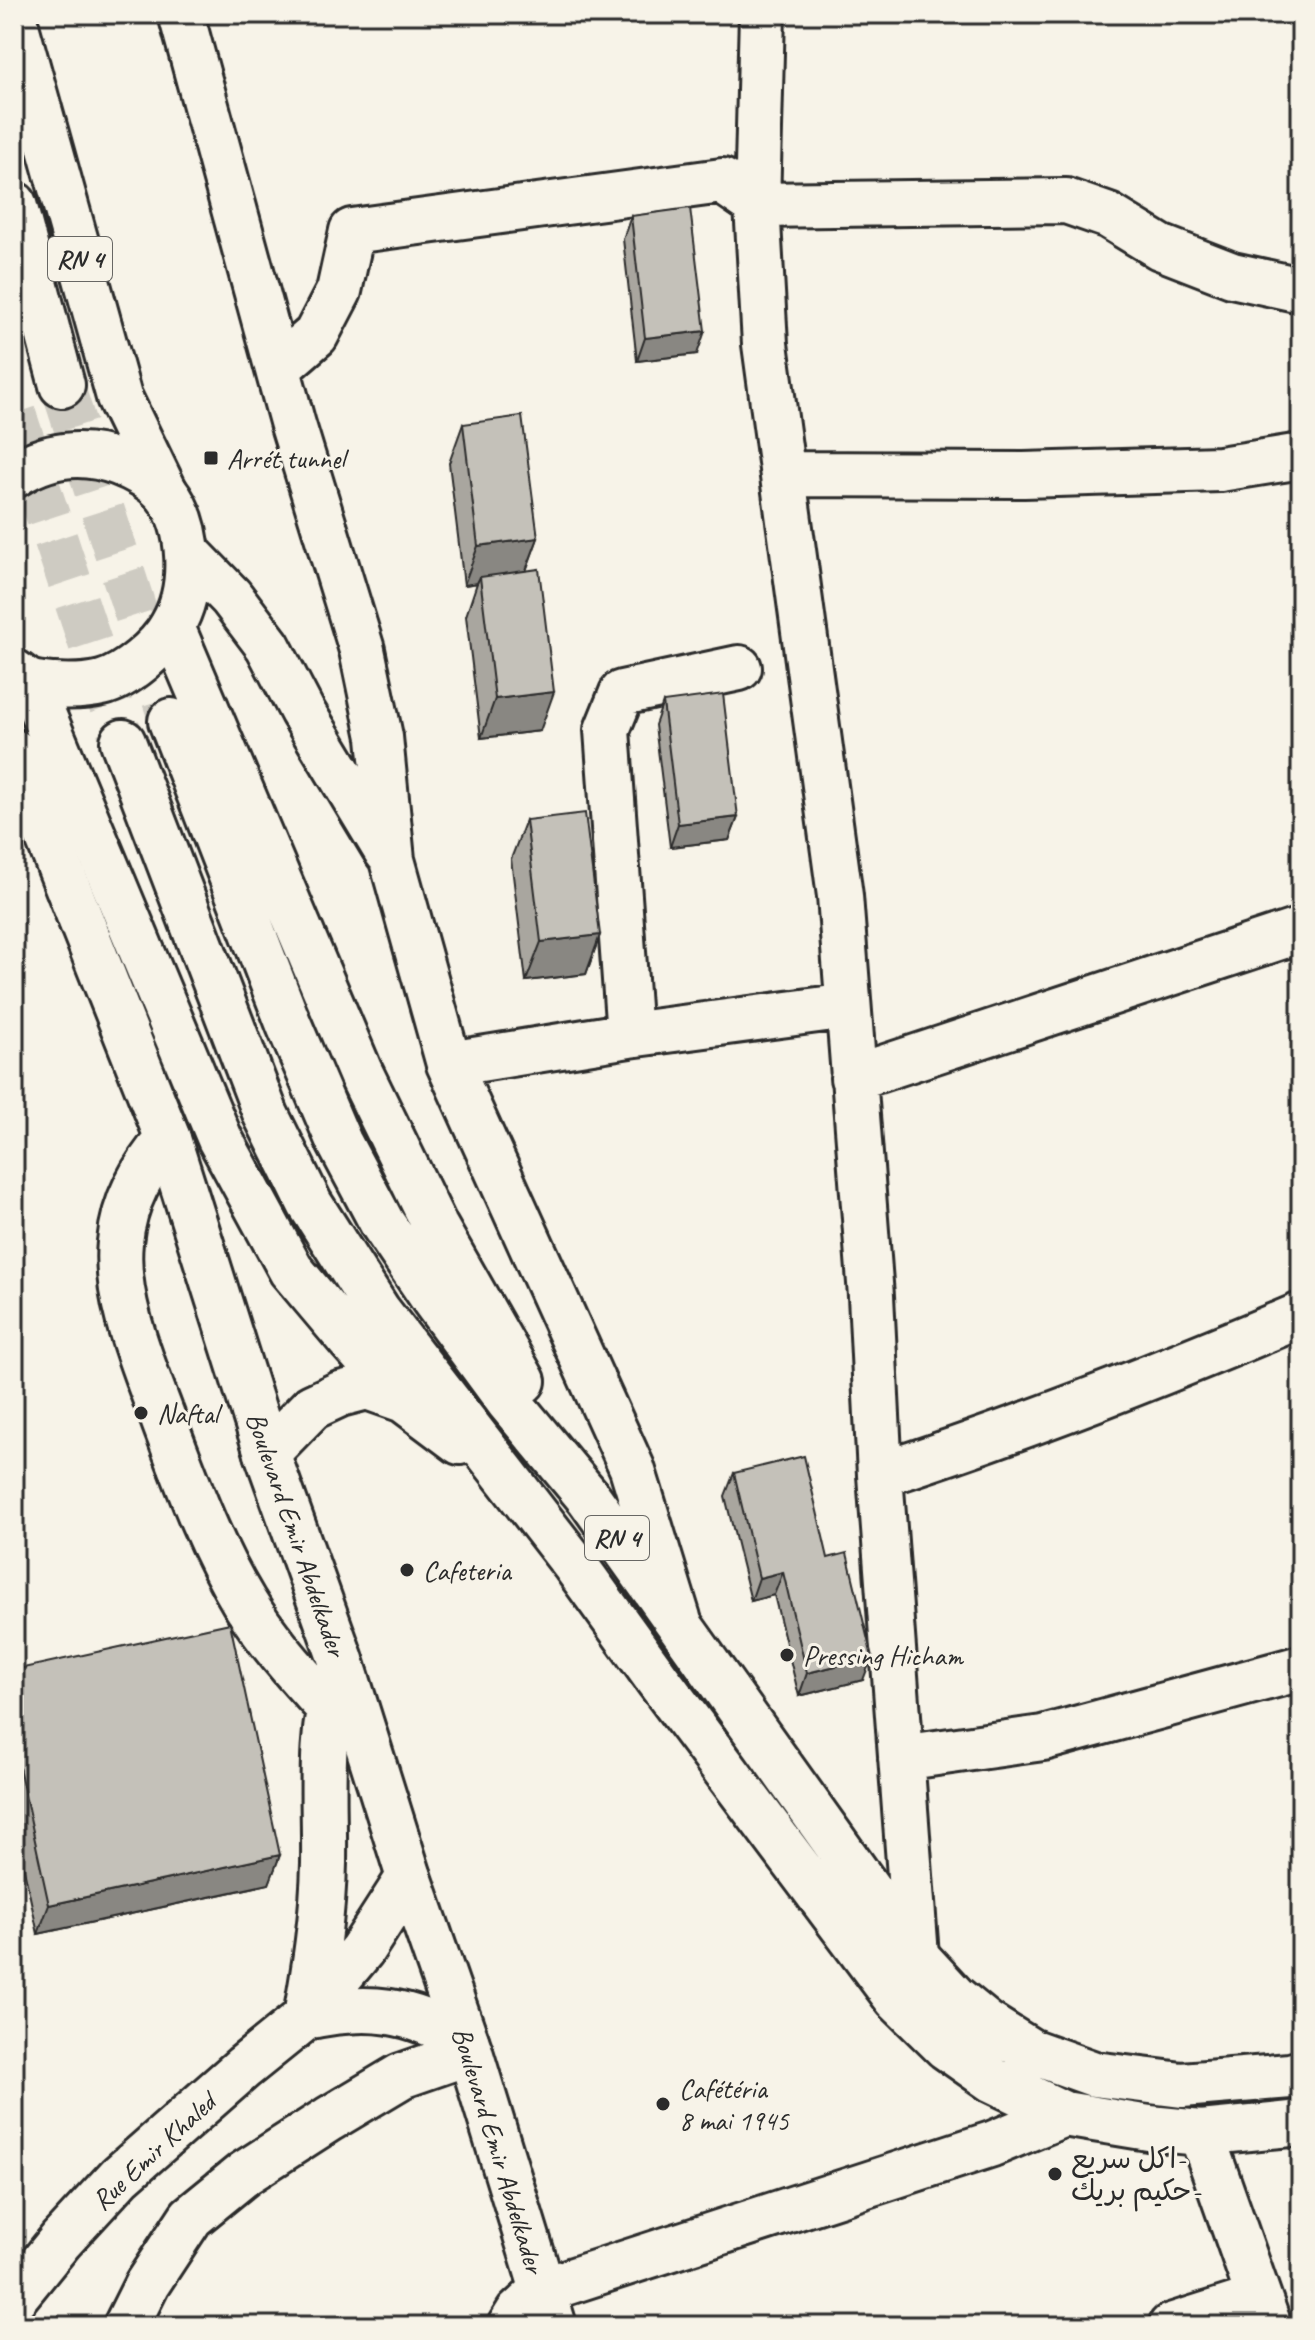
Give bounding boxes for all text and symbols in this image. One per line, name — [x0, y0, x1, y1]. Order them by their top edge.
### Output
road number: RN 4 — [48, 237, 112, 281]
place label: Arrét tunnel — [227, 441, 350, 476]
marker: Arrét tunnel — [202, 449, 220, 467]
place label: Naftal — [157, 1396, 224, 1431]
marker: Naftal — [132, 1404, 150, 1422]
street label: Boulevard Emir Abdelkader — [238, 1408, 355, 1663]
road number: RN 4 — [585, 1516, 649, 1560]
place label: Cafeteria — [423, 1553, 512, 1588]
marker: Cafeteria — [398, 1561, 416, 1579]
place label: Pressing Hicham — [803, 1638, 964, 1673]
marker: Pressing Hicham — [778, 1646, 796, 1664]
street label: Boulevard Emir Abdelkader — [444, 2023, 553, 2279]
place label: Cafétéria 8 mai 1945 — [679, 2071, 790, 2138]
street label: Rue Emir Khaled — [84, 2082, 226, 2218]
marker: Cafétéria 8 mai 1945 — [654, 2095, 672, 2113]
place label: اكل سريع- حكيم بريك- — [1071, 2141, 1202, 2212]
marker: اكل سريع- حكيم بريك- — [1046, 2165, 1064, 2183]

